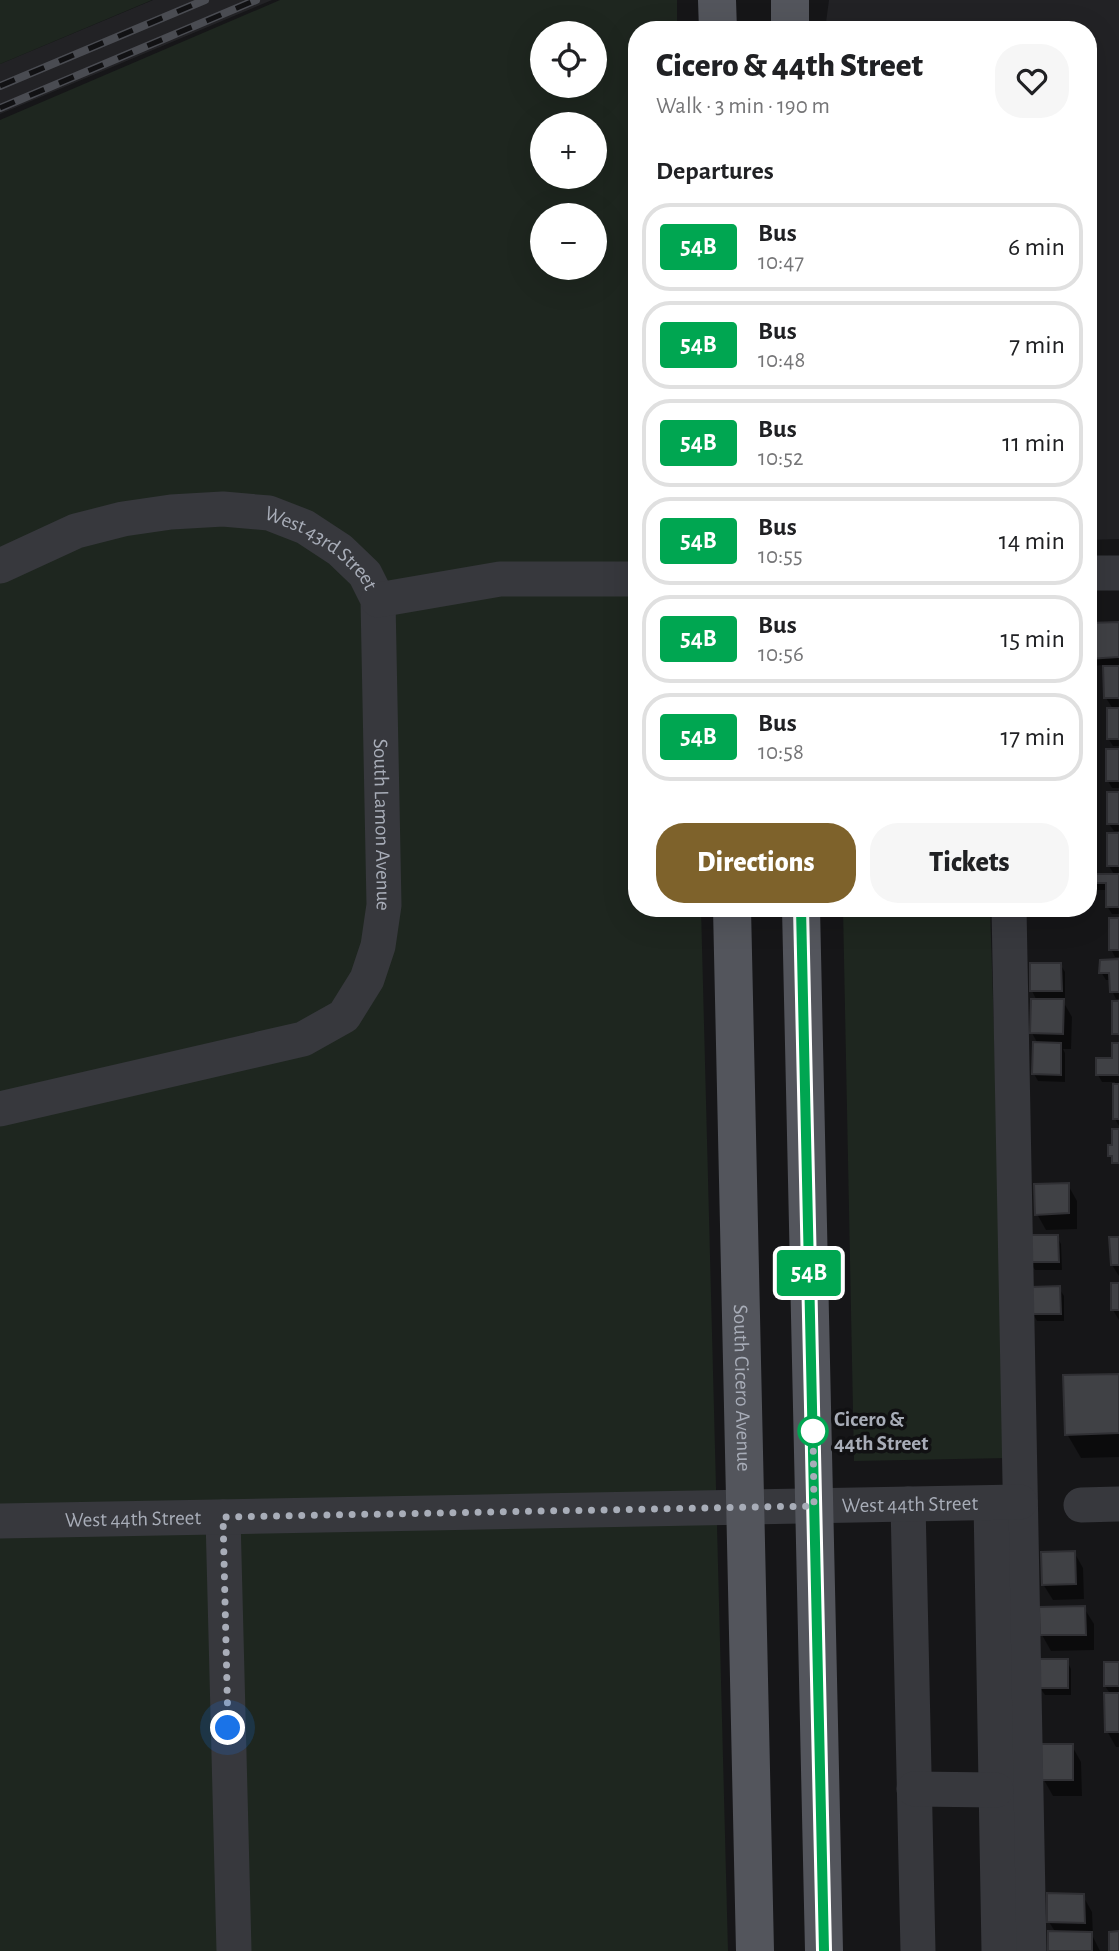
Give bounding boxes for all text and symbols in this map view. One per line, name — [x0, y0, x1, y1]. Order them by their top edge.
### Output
map controls — [530, 21, 607, 280]
button: locate — [530, 21, 607, 98]
button: heart — [995, 44, 1069, 118]
text: Cicero & 44th Street — [656, 50, 923, 83]
text: Walk · 3 min · 190 m — [656, 95, 830, 118]
button: + — [530, 112, 607, 189]
text: Departures — [656, 158, 774, 184]
button: − — [530, 203, 607, 280]
text: Bus — [758, 220, 797, 246]
text: 6 min — [1008, 234, 1065, 260]
text: 54B — [680, 235, 717, 259]
text: 10:47 — [758, 251, 804, 274]
text: Bus — [758, 318, 797, 344]
text: 7 min — [1009, 332, 1065, 358]
text: 54B — [680, 333, 717, 357]
text: 10:48 — [758, 349, 805, 372]
text: Bus — [758, 416, 797, 442]
text: 11 min — [1002, 430, 1065, 456]
text: 54B — [680, 431, 717, 455]
text: 10:52 — [758, 447, 803, 470]
street label: West 43rd Street — [262, 502, 382, 594]
text: Bus — [758, 514, 797, 540]
text: 14 min — [999, 528, 1065, 554]
text: 54B — [680, 529, 717, 553]
text: 10:55 — [758, 545, 803, 568]
text: Bus — [758, 612, 797, 638]
text: 15 min — [1000, 626, 1065, 652]
text: 54B — [680, 627, 717, 651]
text: 10:56 — [758, 643, 804, 666]
text: Bus — [758, 710, 797, 736]
text: 17 min — [1000, 724, 1065, 750]
text: 54B — [680, 725, 717, 749]
street label: South Lamon Avenue — [370, 738, 395, 912]
text: 10:58 — [758, 741, 804, 764]
button: Directions — [656, 823, 856, 903]
button: Tickets — [870, 823, 1069, 903]
line badge: 54B — [769, 1250, 849, 1296]
text: 54B — [791, 1261, 827, 1285]
street label: South Cicero Avenue — [730, 1304, 755, 1472]
place label: Cicero & 44th Street — [834, 1409, 928, 1454]
marker: Cicero & 44th Street — [798, 1416, 828, 1446]
street label: West 44th Street — [842, 1492, 978, 1516]
street label: West 44th Street — [65, 1507, 202, 1530]
your location — [210, 1710, 245, 1745]

